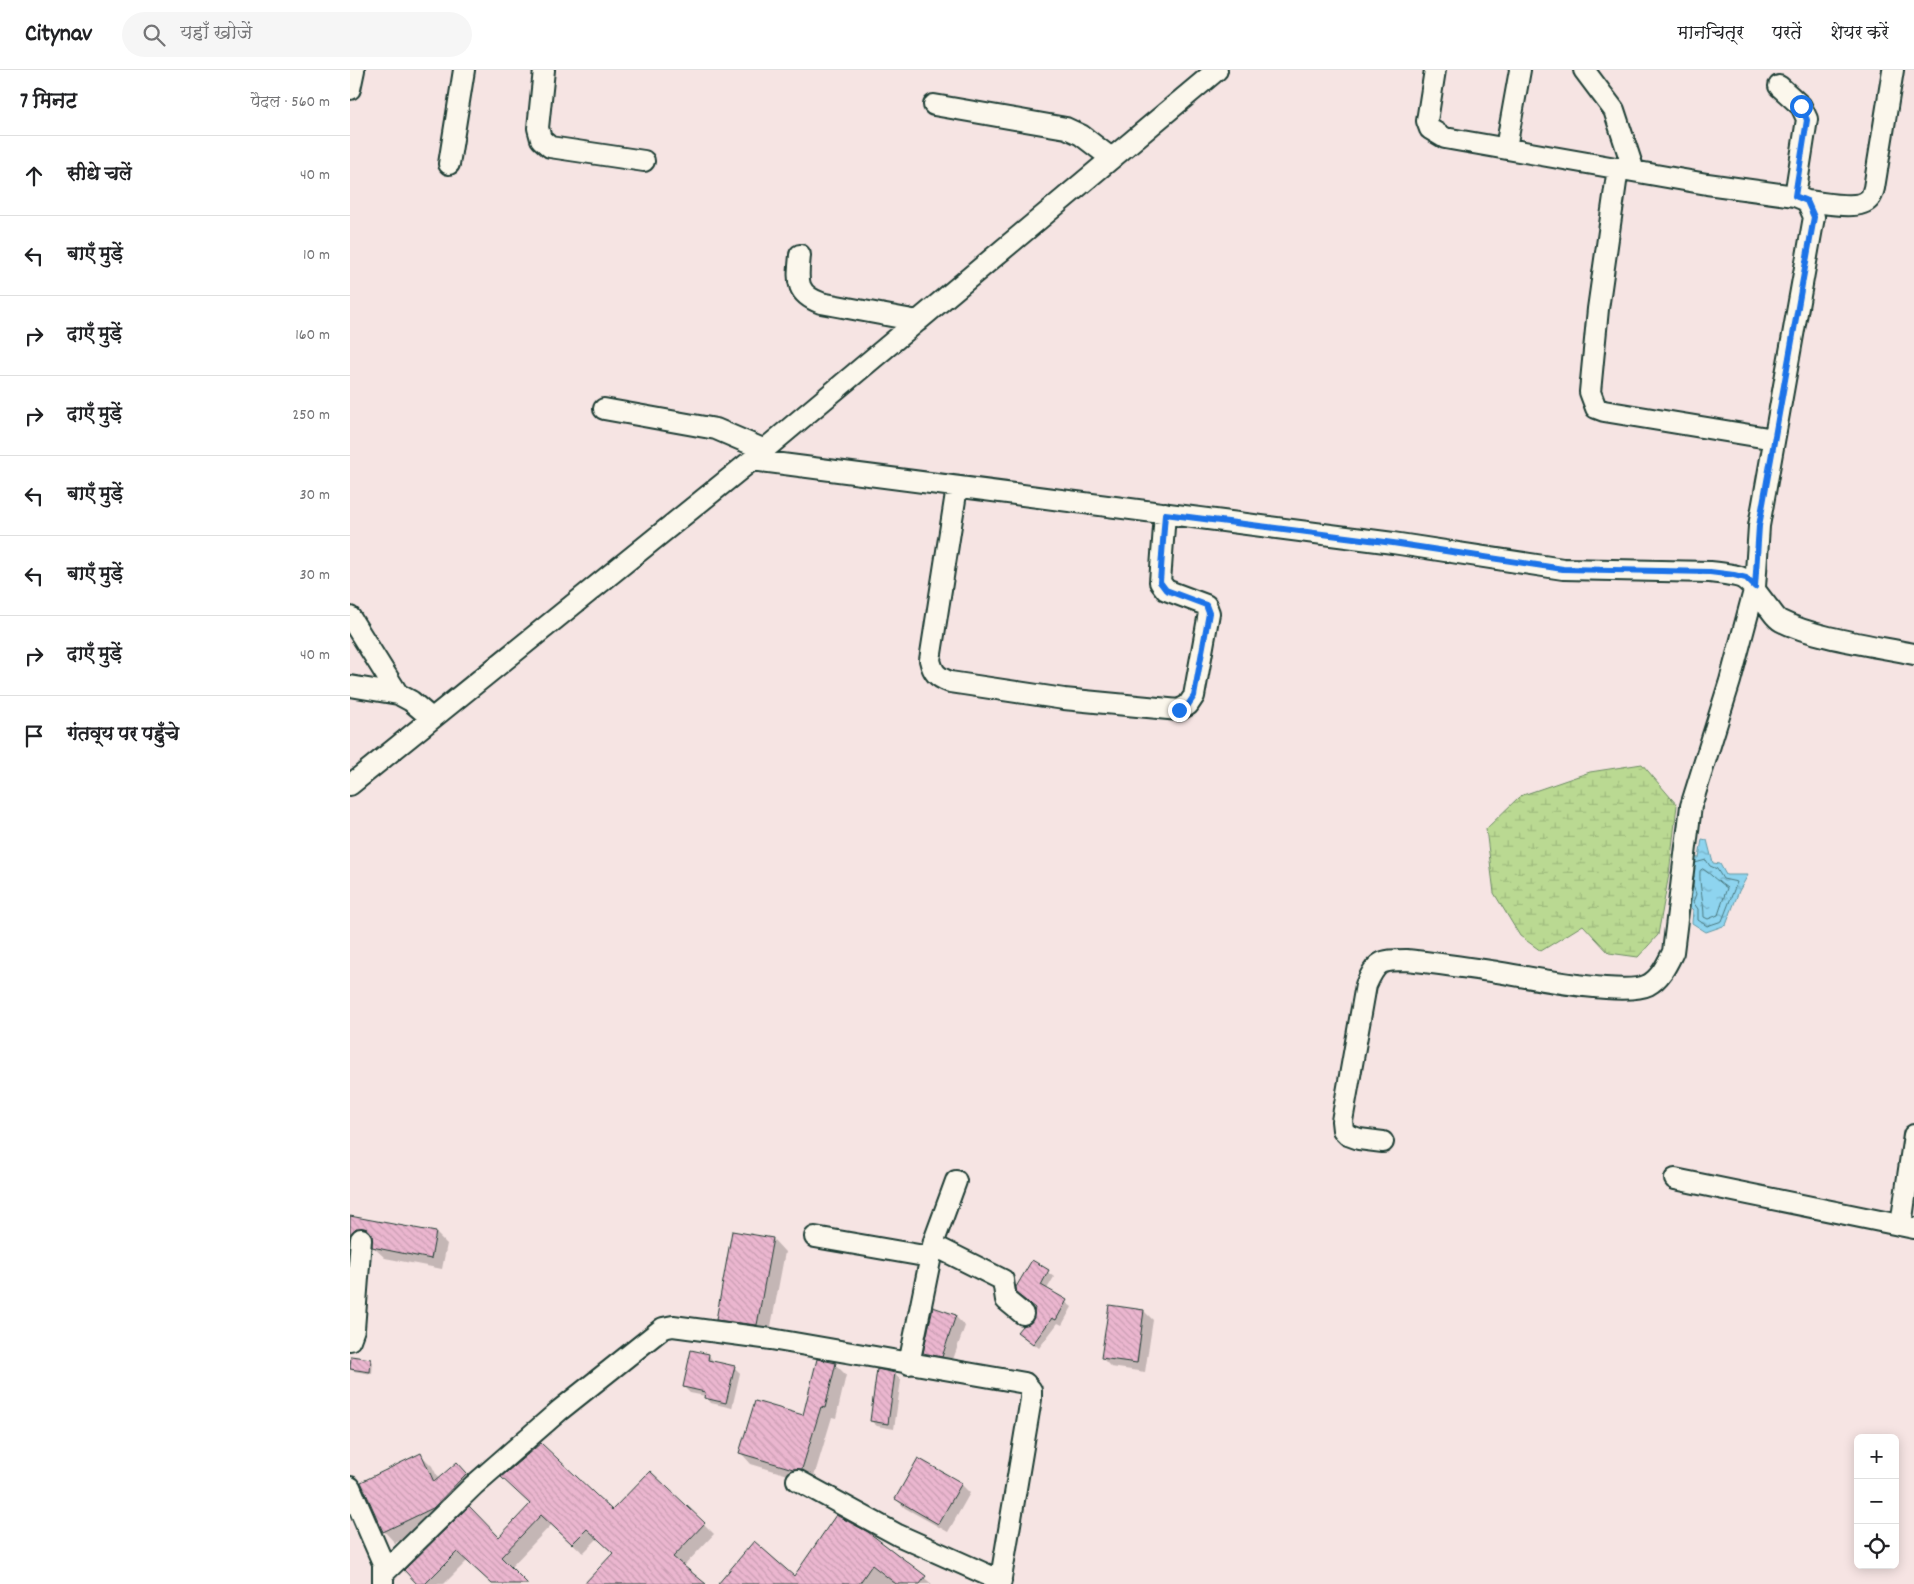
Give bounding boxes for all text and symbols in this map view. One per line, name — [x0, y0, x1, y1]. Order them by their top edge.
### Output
search box — [122, 12, 472, 57]
text: Citynav — [25, 18, 92, 52]
icon: search — [140, 21, 168, 49]
text: यहाँ खोजें — [180, 21, 252, 48]
text: मानचित्र — [1678, 22, 1744, 47]
text: परतें — [1772, 22, 1802, 47]
text: शेयर करें — [1830, 22, 1889, 47]
text: 7 मिनट — [20, 88, 77, 118]
text: पैदल · 560 m — [251, 91, 330, 114]
route start — [1790, 95, 1813, 118]
icon: ahead — [20, 162, 48, 190]
text: सीधे चलें — [67, 162, 132, 189]
text: 40 m — [300, 164, 330, 187]
icon: left — [20, 242, 48, 270]
text: बाएँ मुड़ें — [67, 242, 123, 269]
text: 10 m — [303, 244, 330, 267]
icon: right — [20, 322, 48, 350]
text: दाएँ मुड़ें — [67, 322, 122, 349]
text: 160 m — [295, 324, 330, 347]
icon: right — [20, 402, 48, 430]
text: दाएँ मुड़ें — [67, 402, 122, 429]
text: 250 m — [292, 404, 330, 427]
icon: left — [20, 482, 48, 510]
text: बाएँ मुड़ें — [67, 482, 123, 509]
text: 30 m — [300, 484, 330, 507]
icon: left — [20, 562, 48, 590]
text: बाएँ मुड़ें — [67, 562, 123, 589]
text: 30 m — [300, 564, 330, 587]
icon: right — [20, 642, 48, 670]
text: दाएँ मुड़ें — [67, 642, 122, 669]
text: 40 m — [300, 644, 330, 667]
route end — [1168, 699, 1191, 722]
icon: arrive — [20, 722, 48, 750]
text: गंतव्य पर पहुँचे — [67, 722, 179, 749]
map controls — [1854, 1434, 1899, 1569]
button: + — [1854, 1434, 1899, 1479]
button: − — [1854, 1479, 1899, 1524]
button: locate — [1854, 1524, 1899, 1569]

